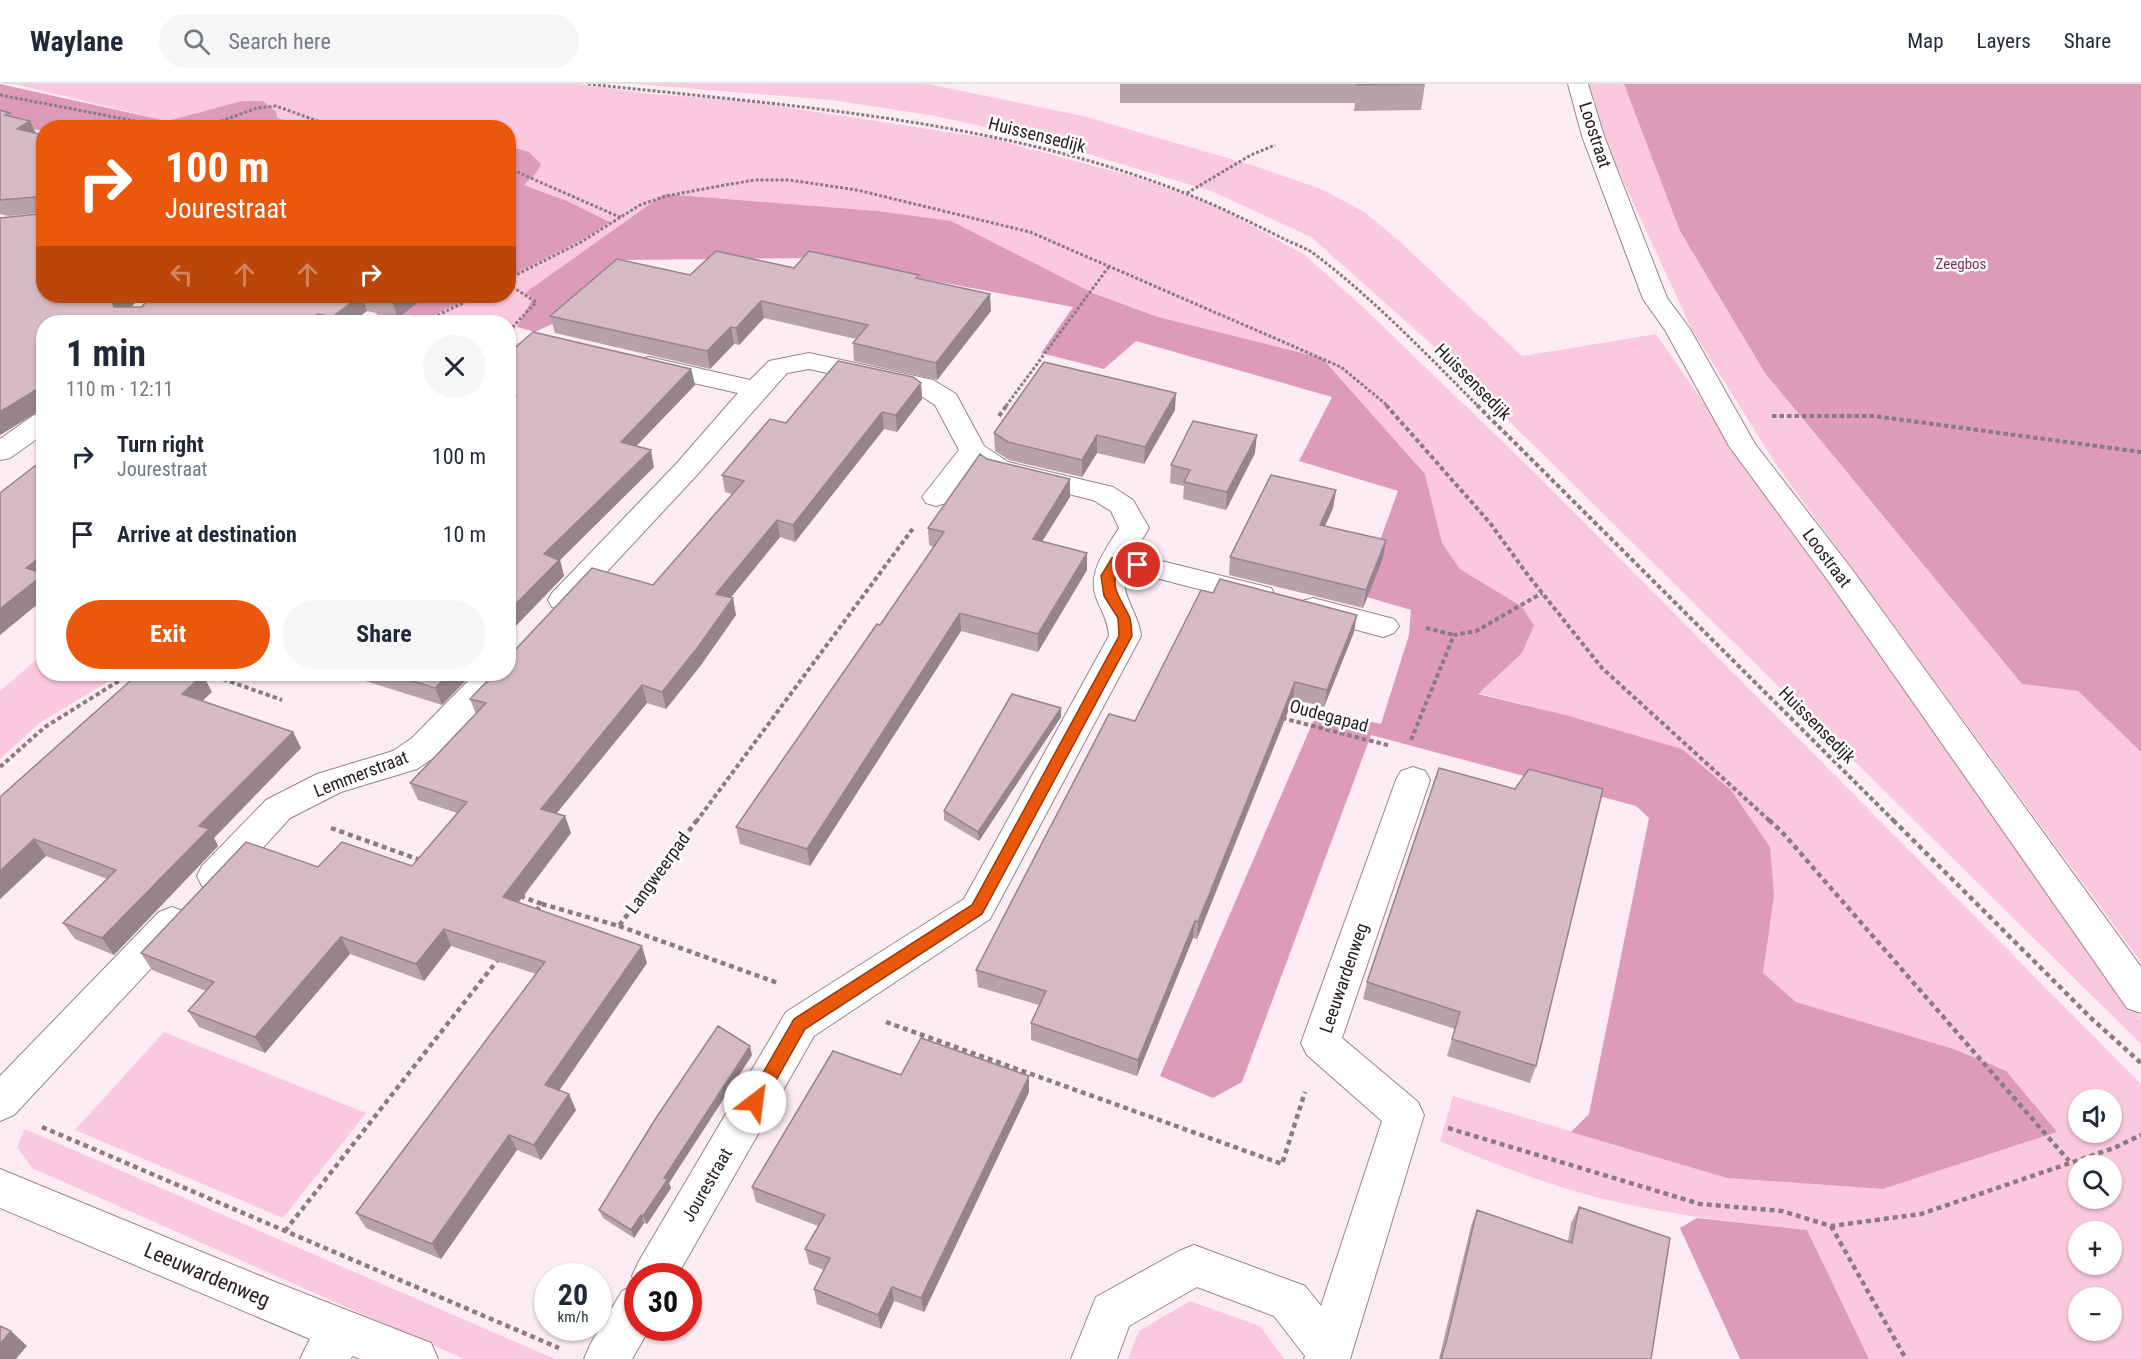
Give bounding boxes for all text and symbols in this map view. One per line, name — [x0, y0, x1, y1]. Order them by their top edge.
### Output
search box — [159, 14, 579, 68]
text: Waylane — [30, 25, 123, 58]
icon: search — [180, 25, 213, 58]
text: Search here — [228, 29, 331, 54]
text: Map — [1907, 29, 1944, 53]
text: Layers — [1977, 29, 2031, 53]
text: Share — [2064, 29, 2111, 53]
street label: Loostraat — [1575, 99, 1616, 170]
street label: Huissensedijk — [986, 112, 1088, 157]
text: 100 m — [165, 143, 270, 192]
icon: right — [66, 144, 144, 222]
text: Jourestraat — [165, 193, 287, 225]
park label: Zeegbos — [1936, 255, 1987, 273]
icon: left — [165, 258, 198, 291]
icon: ahead — [228, 258, 261, 291]
icon: ahead — [291, 258, 324, 291]
icon: right — [354, 258, 387, 291]
text: 1 min — [66, 333, 146, 375]
button: close — [423, 335, 486, 398]
street label: Huissensedijk — [1431, 339, 1516, 424]
text: 110 m · 12:11 — [66, 377, 173, 401]
text: Turn right — [117, 432, 204, 457]
icon: right — [66, 440, 99, 473]
text: 100 m — [432, 444, 486, 469]
text: Jourestraat — [117, 457, 207, 481]
icon: arrive — [66, 518, 99, 551]
text: Arrive at destination — [117, 522, 297, 547]
text: 10 m — [443, 522, 486, 547]
street label: Loostraat — [1799, 524, 1856, 591]
pin — [1112, 539, 1163, 590]
icon: arrive — [1121, 548, 1154, 581]
button: Exit — [66, 600, 270, 669]
button: Share — [282, 600, 486, 669]
street label: Huissensedijk — [1775, 682, 1860, 767]
street label: Oudegapad — [1287, 695, 1371, 736]
street label: Lemmerstraat — [311, 746, 411, 801]
street label: Langweerpad — [621, 828, 694, 917]
street label: Leeuwardenweg — [1315, 920, 1372, 1036]
position arrow — [723, 1070, 787, 1134]
map controls — [2068, 1089, 2122, 1341]
button: sound — [2068, 1089, 2122, 1143]
street label: Jourestraat — [677, 1144, 736, 1225]
button: search — [2068, 1155, 2122, 1209]
button: + — [2068, 1221, 2122, 1275]
street label: Leeuwardenweg — [141, 1238, 273, 1312]
speed limit sign: 30 — [624, 1263, 702, 1341]
text: 20 — [558, 1277, 588, 1312]
button: − — [2068, 1287, 2122, 1341]
text: km/h — [558, 1308, 588, 1326]

